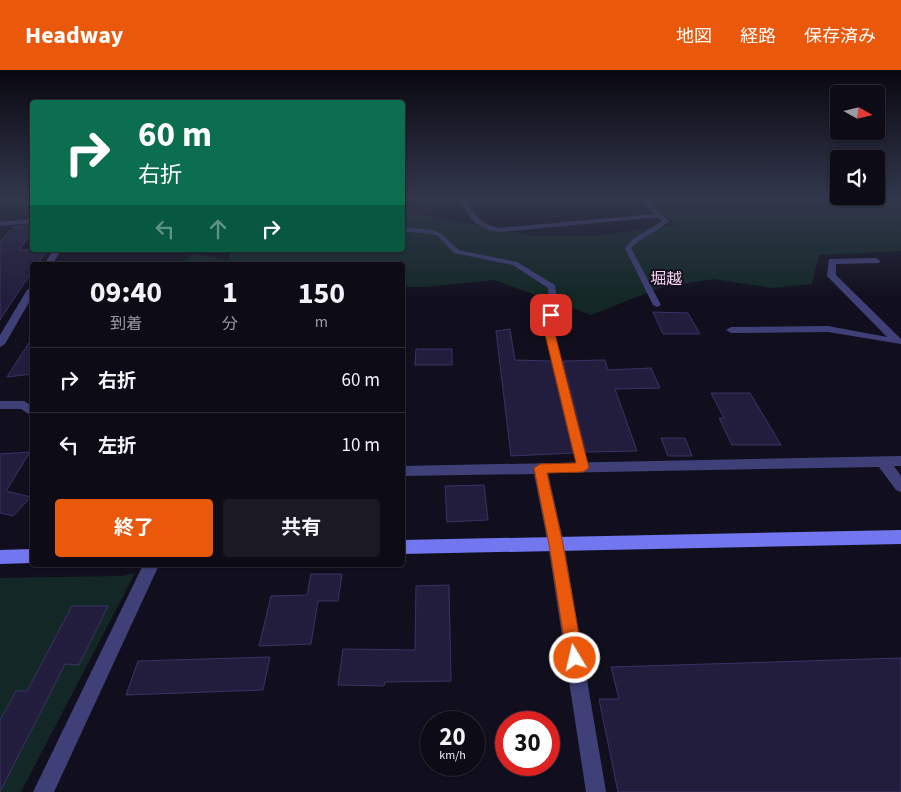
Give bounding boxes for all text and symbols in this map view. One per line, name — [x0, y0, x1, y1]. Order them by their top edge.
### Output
text: Headway — [25, 18, 123, 53]
text: 地図 — [676, 24, 712, 49]
text: 経路 — [740, 24, 776, 49]
text: 保存済み — [804, 24, 876, 49]
north arrow — [830, 85, 885, 140]
map controls — [830, 85, 885, 205]
text: 60 m — [138, 110, 212, 160]
icon: right — [55, 120, 120, 185]
button: sound — [830, 150, 885, 205]
text: 右折 — [138, 159, 182, 191]
icon: left — [151, 215, 179, 243]
icon: ahead — [204, 215, 232, 243]
icon: right — [257, 215, 285, 243]
district label: 堀越 — [650, 268, 682, 290]
text: 09:40 — [90, 271, 162, 314]
text: 1 — [222, 271, 238, 314]
text: 150 — [298, 272, 345, 315]
pin — [530, 294, 572, 336]
icon: arrive — [537, 301, 565, 329]
text: m — [315, 311, 328, 333]
text: 到着 — [110, 313, 142, 335]
text: 分 — [222, 313, 238, 335]
icon: right — [55, 366, 83, 394]
text: 60 m — [342, 367, 380, 394]
text: 右折 — [98, 368, 136, 395]
icon: left — [55, 431, 83, 459]
text: 10 m — [342, 432, 380, 459]
text: 左折 — [98, 433, 136, 460]
button: 終了 — [55, 499, 213, 557]
button: 共有 — [223, 499, 380, 557]
position arrow — [548, 631, 600, 683]
speed limit sign: 30 — [495, 711, 560, 776]
text: 20 — [439, 719, 466, 755]
text: km/h — [439, 747, 466, 764]

